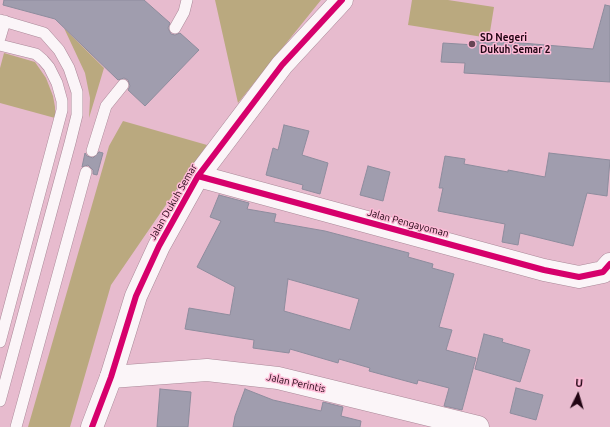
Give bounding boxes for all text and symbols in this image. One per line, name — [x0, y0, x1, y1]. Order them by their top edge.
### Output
place label: SD Negeri Dukuh Semar 2 — [480, 32, 550, 56]
marker: SD Negeri Dukuh Semar 2 — [467, 39, 477, 49]
street label: Jalan Dukuh Semar — [146, 162, 200, 242]
street label: Jalan Pengayoman — [366, 206, 450, 240]
street label: Jalan Perintis — [266, 371, 326, 395]
north arrow — [558, 375, 598, 415]
text: U — [575, 377, 583, 389]

